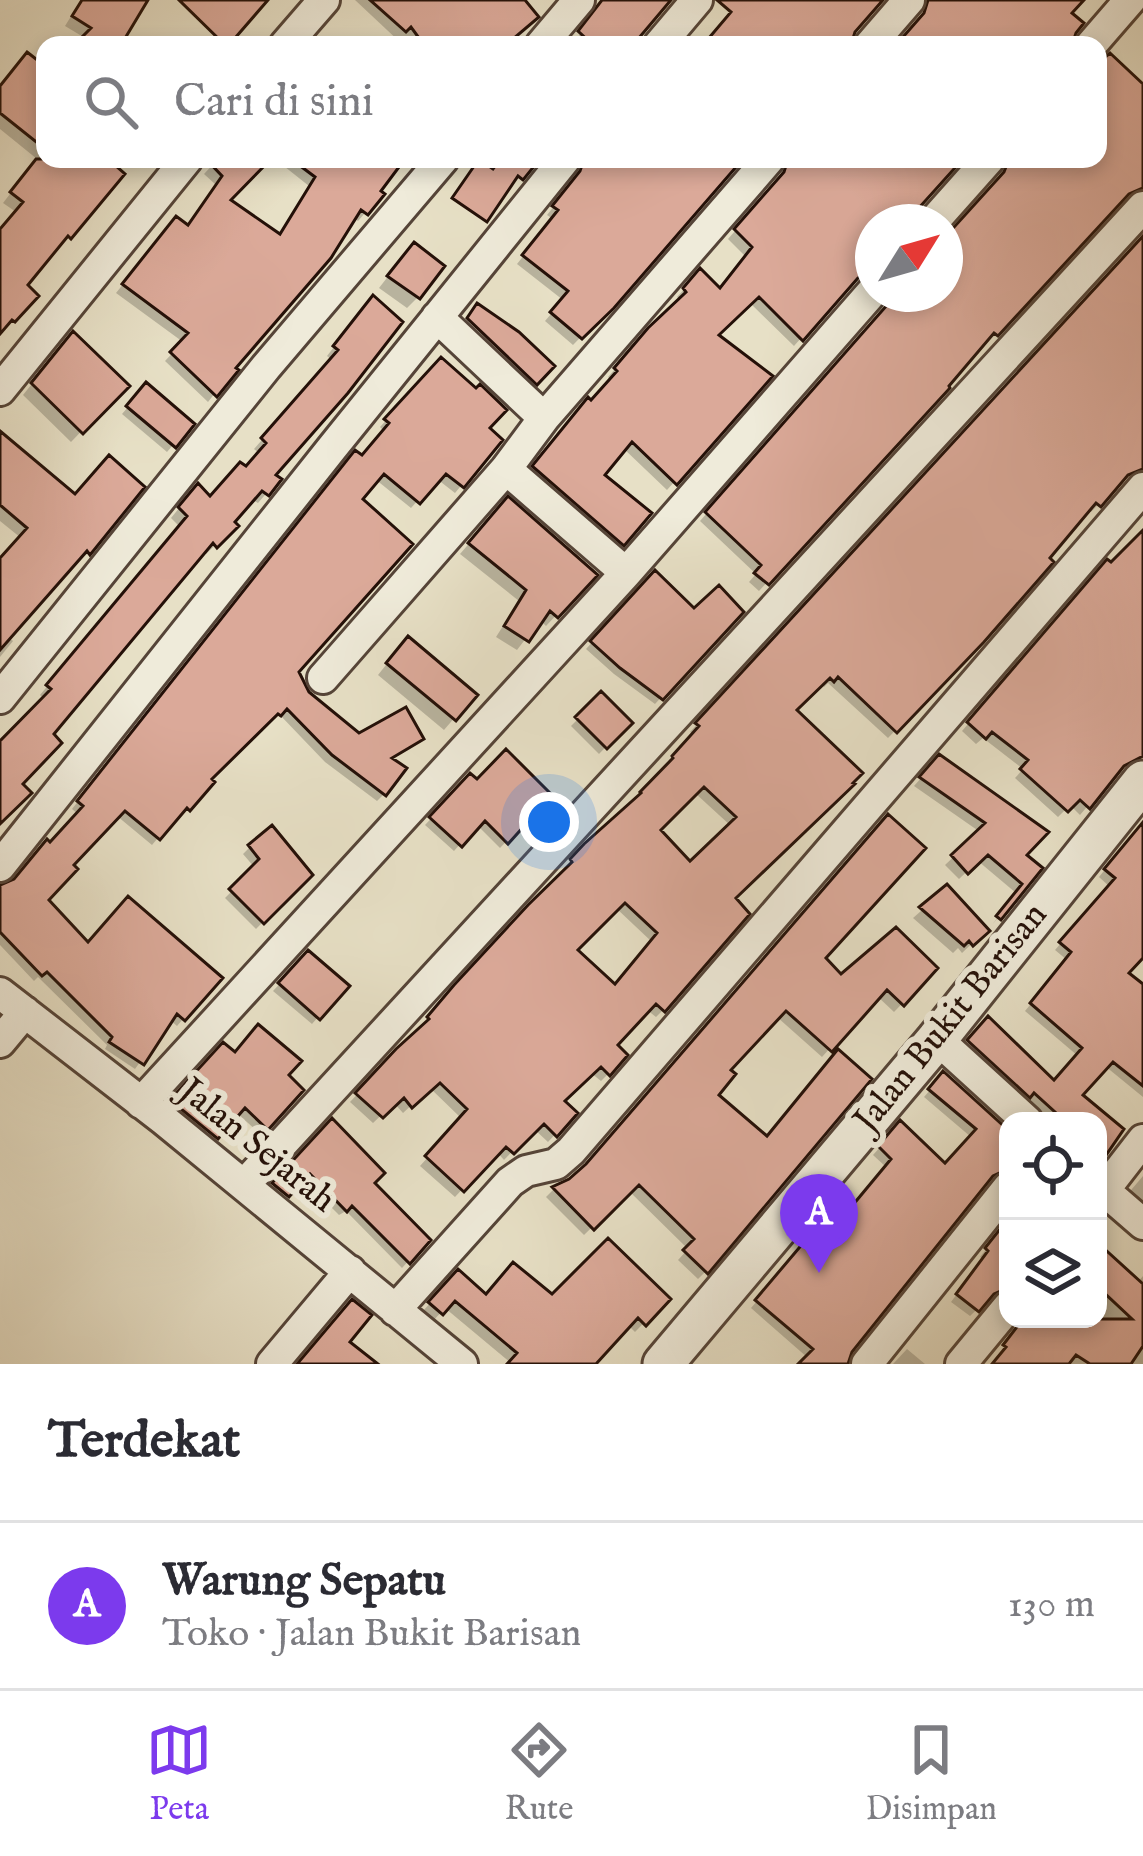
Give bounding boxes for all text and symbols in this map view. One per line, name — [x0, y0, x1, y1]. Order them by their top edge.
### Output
search box — [36, 36, 1107, 168]
icon: search — [78, 69, 144, 135]
text: Cari di sini — [174, 74, 374, 131]
north arrow — [855, 204, 963, 312]
your location — [519, 792, 579, 852]
street label: Jalan Bukit Barisan — [842, 894, 1058, 1146]
street label: Jalan Sejarah — [166, 1066, 345, 1223]
map controls — [999, 1112, 1107, 1328]
button: locate — [999, 1112, 1107, 1220]
pin: A — [780, 1174, 858, 1273]
button: layers — [999, 1220, 1107, 1328]
text: Terdekat — [48, 1410, 240, 1475]
text: Warung Sepatu — [162, 1553, 446, 1610]
text: A — [74, 1581, 100, 1630]
text: 130 m — [1008, 1581, 1095, 1630]
text: Toko · Jalan Bukit Barisan — [162, 1610, 581, 1659]
tab: Peta — [146, 1717, 212, 1831]
tab: Rute — [505, 1717, 573, 1831]
tab: Disimpan — [866, 1717, 997, 1831]

